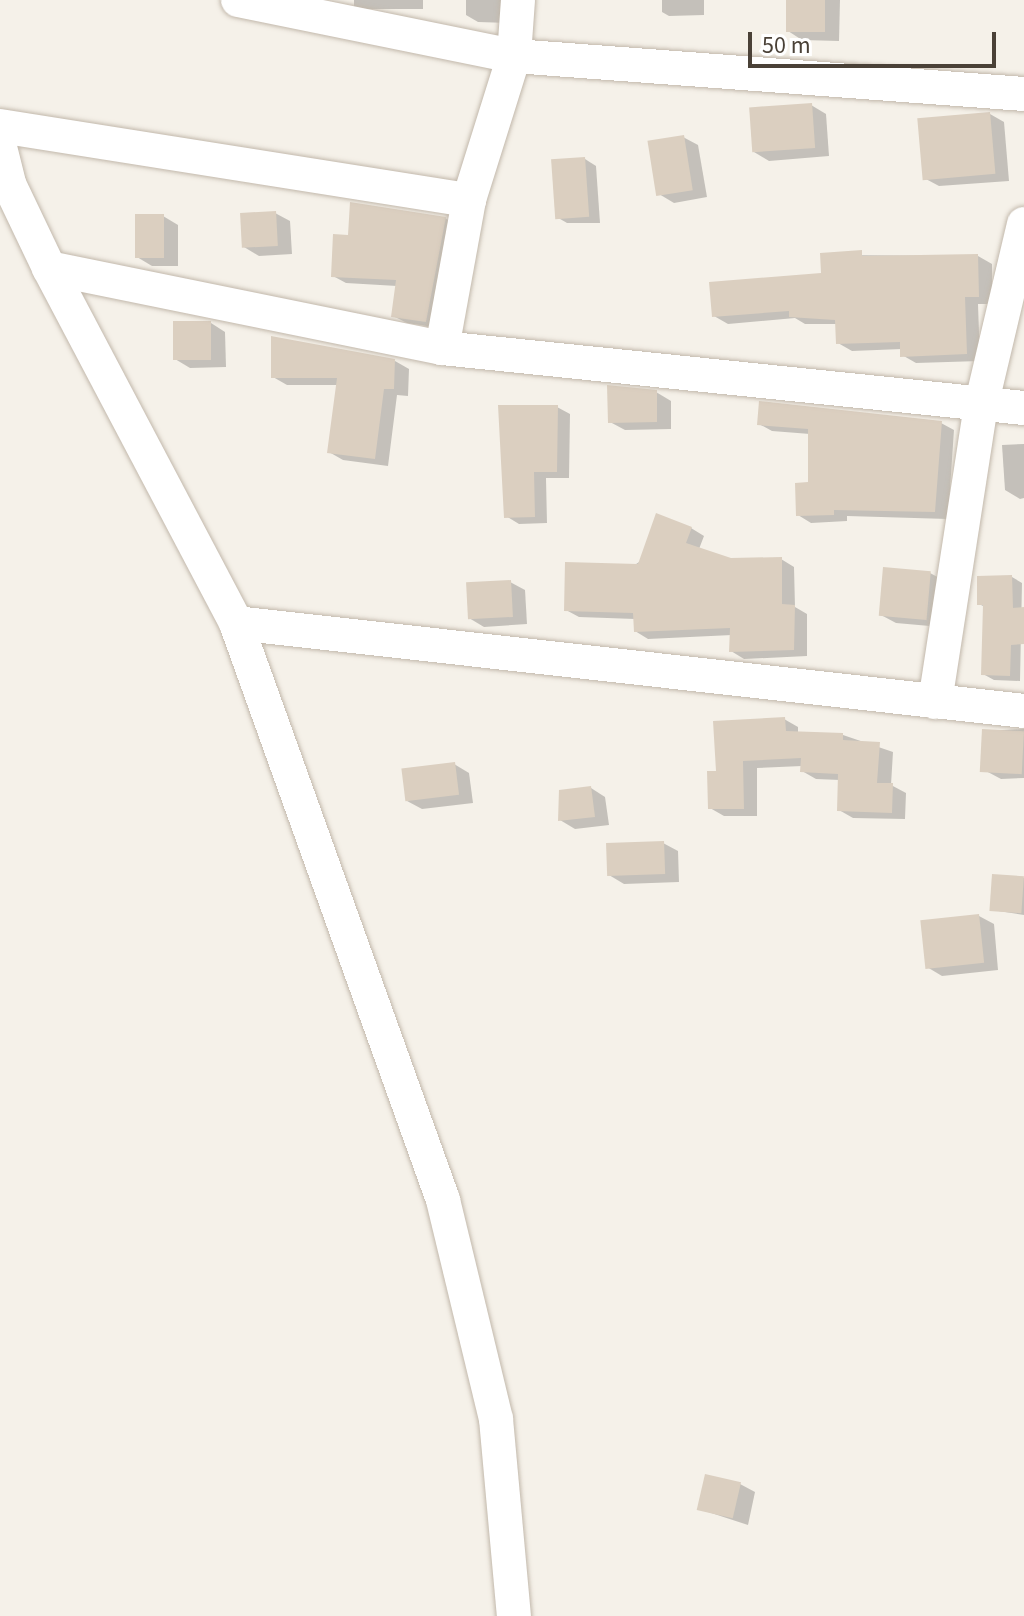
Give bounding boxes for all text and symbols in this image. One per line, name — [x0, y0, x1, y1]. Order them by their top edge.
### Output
scale bar — [752, 16, 1000, 66]
text: 50 m — [762, 28, 811, 63]

